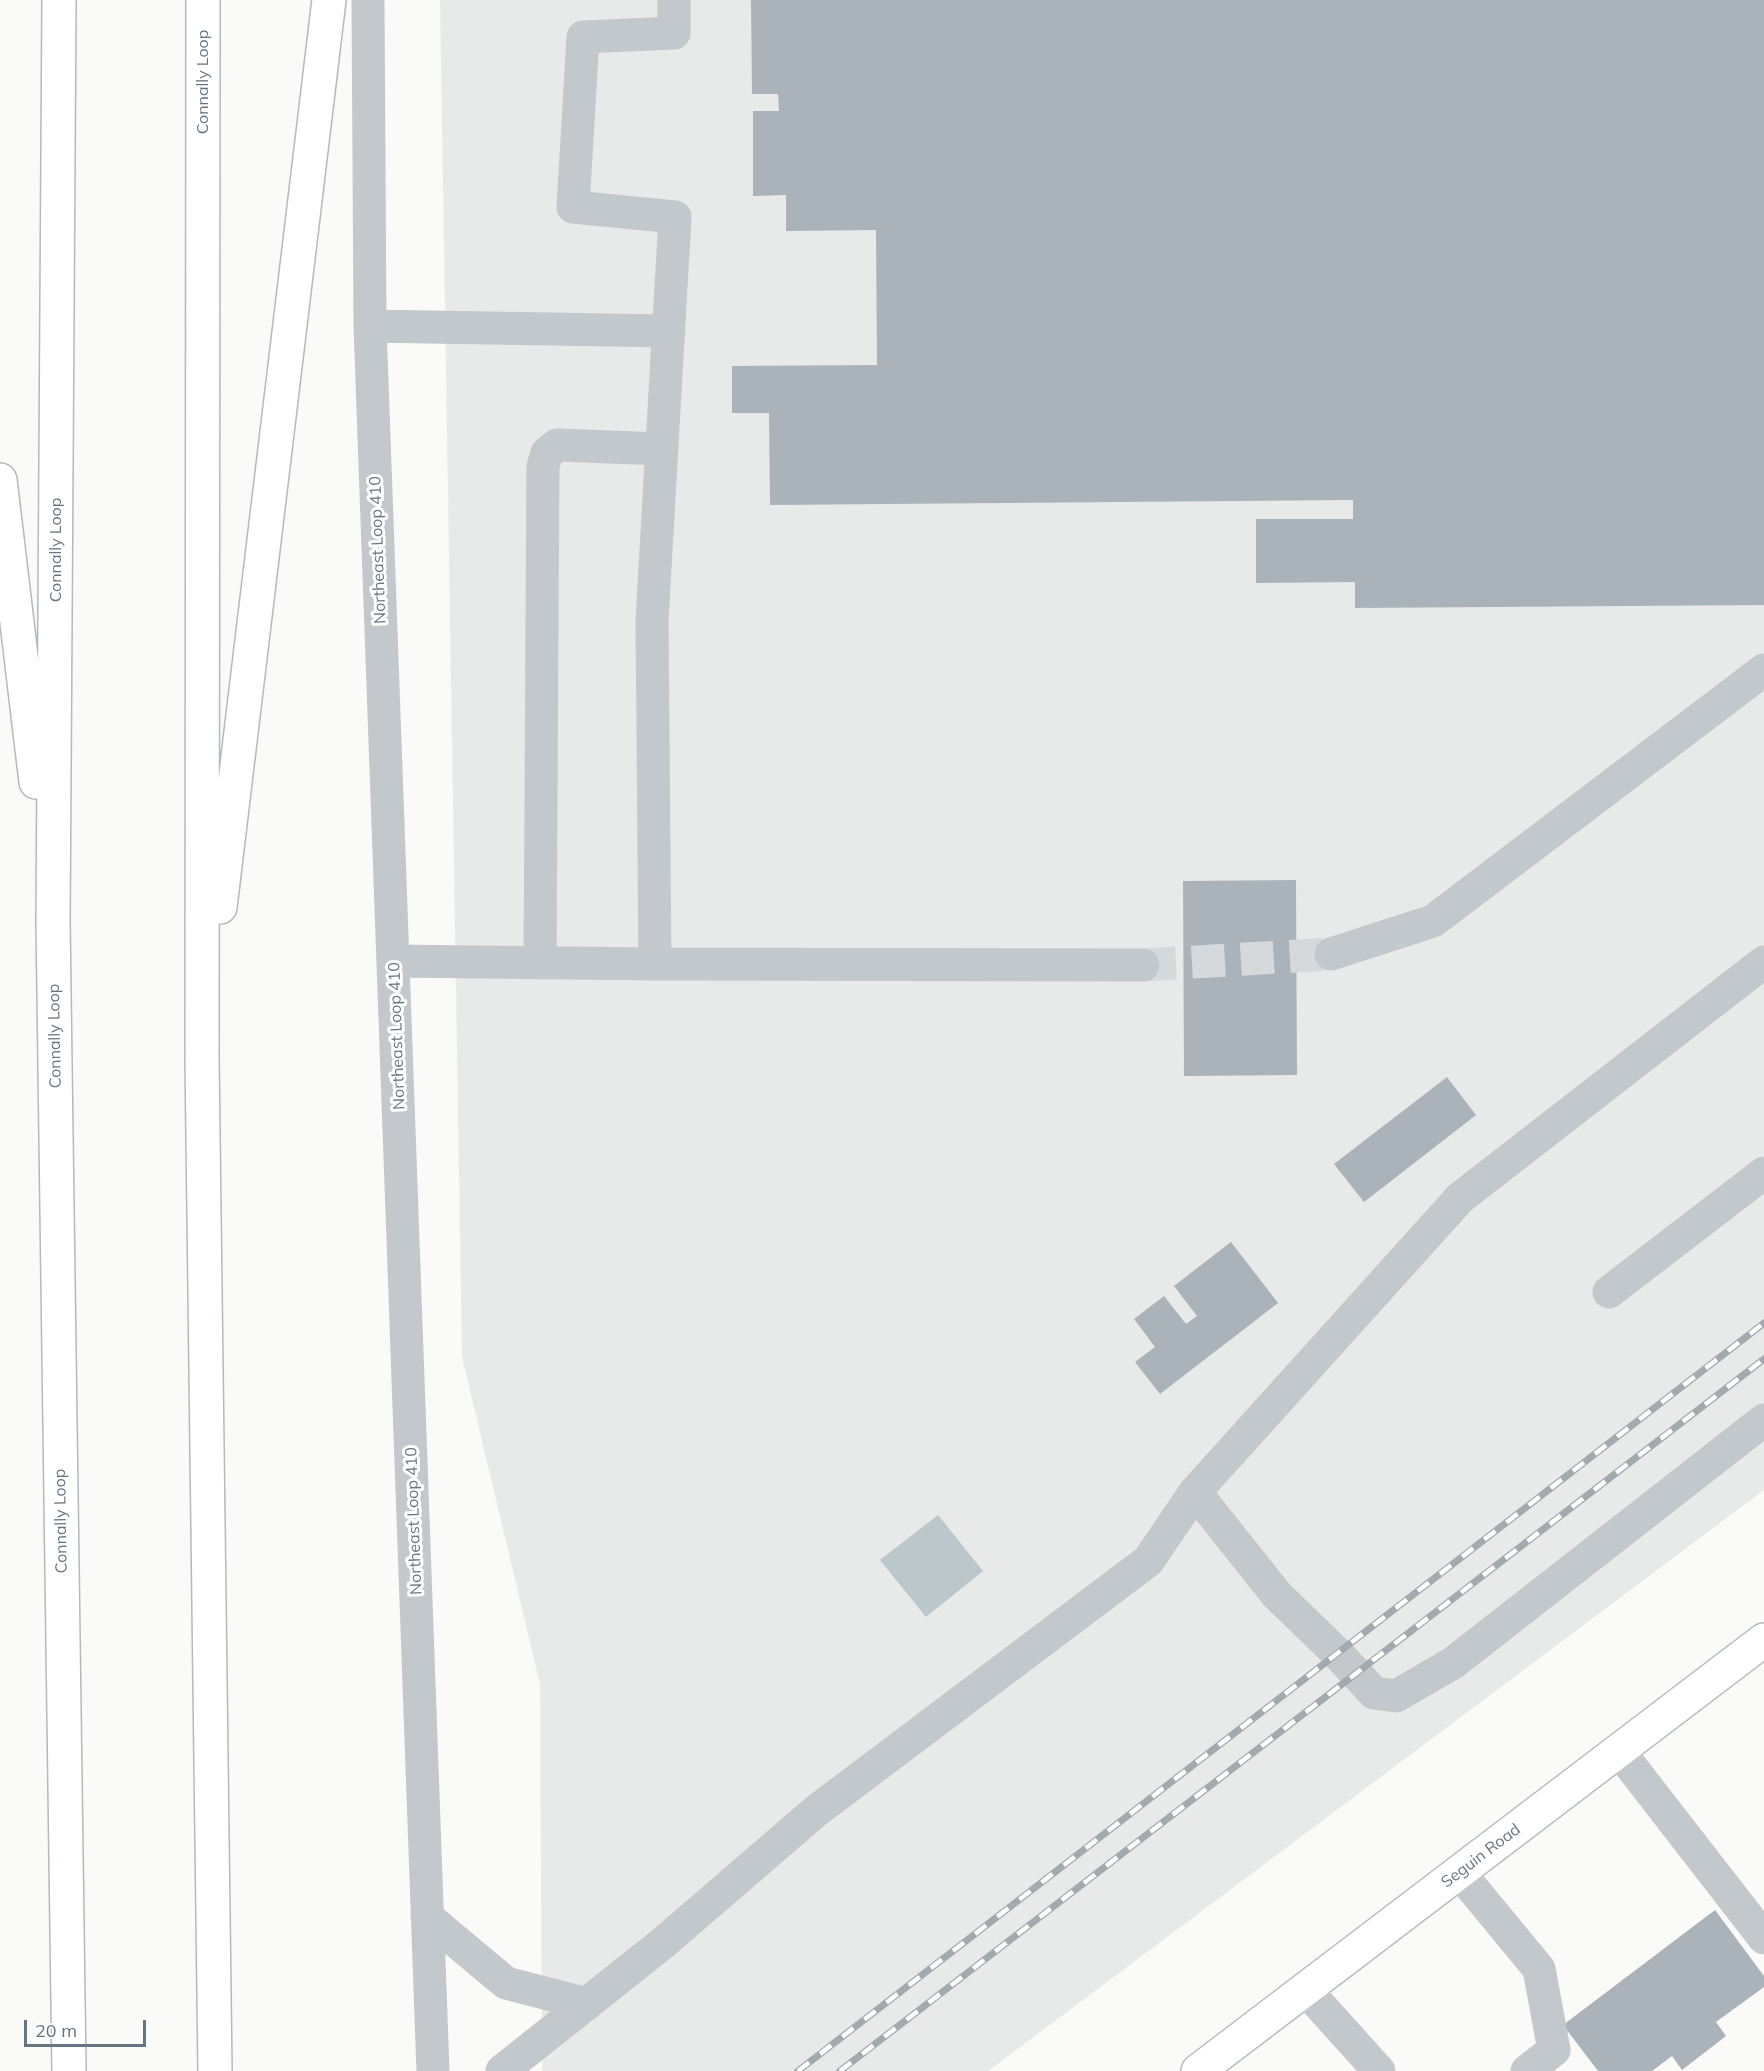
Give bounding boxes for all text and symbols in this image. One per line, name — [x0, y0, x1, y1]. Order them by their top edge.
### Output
street label: Connally Loop — [193, 30, 213, 134]
street label: Northeast Loop 410 — [366, 476, 390, 624]
street label: Connally Loop — [46, 498, 66, 602]
street label: Northeast Loop 410 — [385, 962, 409, 1110]
street label: Connally Loop — [44, 984, 66, 1088]
street label: Northeast Loop 410 — [402, 1447, 426, 1595]
street label: Connally Loop — [50, 1469, 72, 1573]
street label: Seguin Road — [1438, 1820, 1524, 1892]
scale bar — [27, 2008, 148, 2046]
text: 20 m — [35, 2019, 77, 2042]

